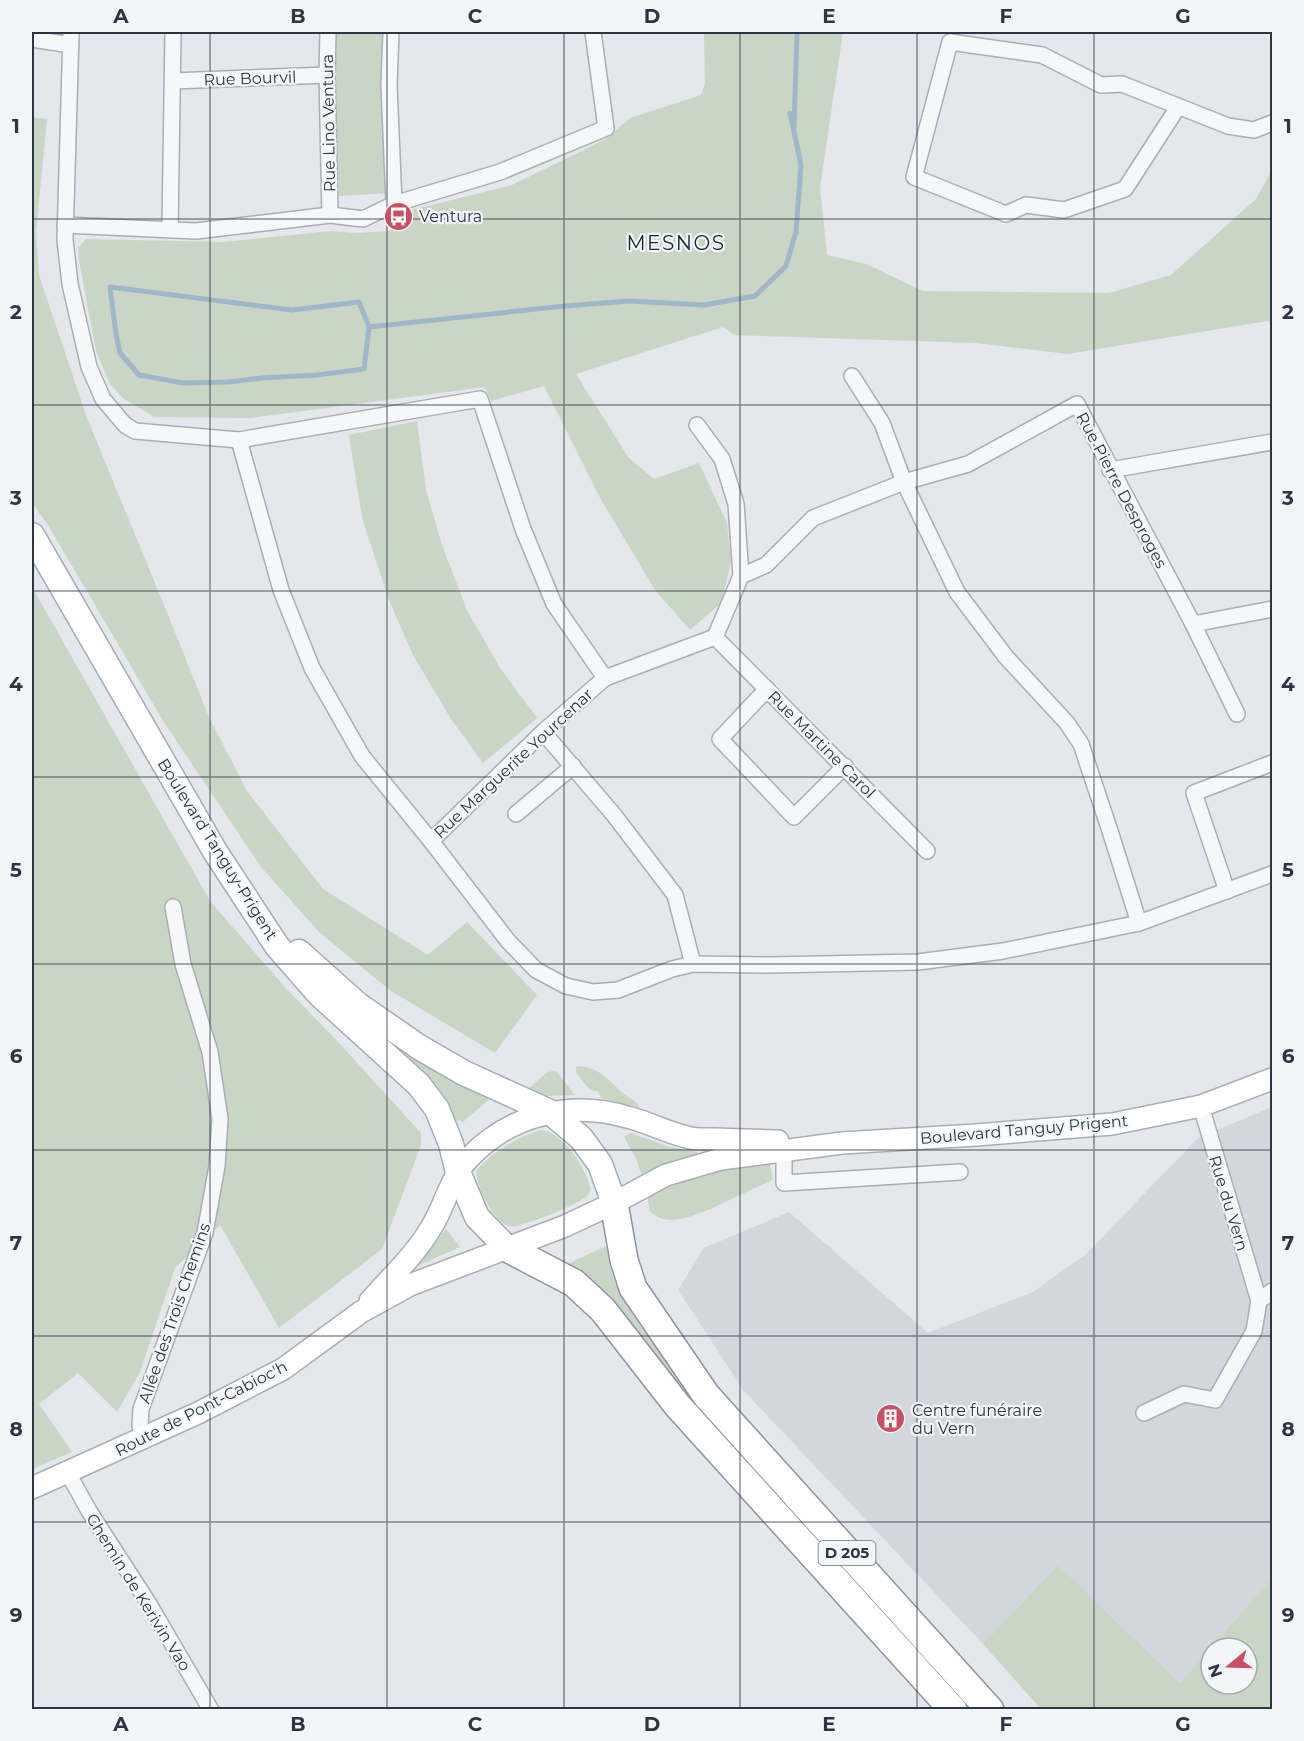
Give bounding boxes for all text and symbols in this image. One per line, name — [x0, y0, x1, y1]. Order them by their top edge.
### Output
text: A — [112, 4, 129, 28]
text: B — [290, 4, 306, 28]
text: C — [468, 4, 483, 28]
text: D — [644, 4, 660, 28]
text: E — [822, 4, 836, 28]
text: F — [1000, 4, 1013, 28]
text: G — [1175, 4, 1191, 28]
street label: Rue Lino Ventura — [318, 54, 339, 192]
street label: Rue Bourvil — [203, 67, 297, 90]
text: 1 — [12, 114, 20, 138]
text: 1 — [1284, 114, 1292, 138]
bus stop icon: Ventura — [382, 200, 414, 232]
place label: Ventura — [419, 207, 482, 226]
district label: MESNOS — [626, 231, 726, 255]
text: 2 — [10, 300, 22, 324]
text: 2 — [1282, 300, 1294, 324]
street label: Rue Pierre Desproges — [1072, 409, 1171, 572]
text: 3 — [9, 486, 22, 510]
text: 3 — [1281, 486, 1294, 510]
text: 4 — [9, 672, 23, 696]
text: 4 — [1281, 672, 1295, 696]
street label: Rue Marguerite Yourcenar — [430, 685, 597, 842]
street label: Rue Martine Carol — [764, 687, 879, 802]
street label: Boulevard Tanguy-Prigent — [154, 755, 282, 944]
text: 5 — [10, 858, 22, 882]
text: 5 — [1282, 858, 1294, 882]
text: 6 — [10, 1044, 23, 1068]
text: 6 — [1282, 1044, 1295, 1068]
street label: Boulevard Tanguy Prigent — [919, 1111, 1129, 1148]
street label: Rue du Vern — [1205, 1153, 1252, 1253]
street label: Allée des Trois Chemins — [135, 1220, 214, 1406]
text: 7 — [10, 1231, 22, 1255]
text: 7 — [1282, 1231, 1294, 1255]
street label: Route de Pont-Cabioc'h — [112, 1357, 291, 1460]
place label: Centre funéraire du Vern — [912, 1401, 1042, 1438]
building icon: Centre funéraire du Vern — [875, 1403, 907, 1435]
text: 8 — [9, 1417, 23, 1441]
text: 8 — [1281, 1417, 1295, 1441]
street label: Chemin de Kerivin Vao — [82, 1510, 195, 1674]
road number: D 205 — [818, 1541, 876, 1565]
text: 9 — [10, 1603, 22, 1627]
text: 9 — [1282, 1603, 1294, 1627]
north arrow — [1199, 1636, 1259, 1696]
text: N — [1204, 1662, 1226, 1680]
text: A — [112, 1712, 129, 1736]
text: B — [290, 1712, 306, 1736]
text: C — [468, 1712, 483, 1736]
text: D — [644, 1712, 660, 1736]
text: E — [822, 1712, 836, 1736]
text: F — [1000, 1712, 1013, 1736]
text: G — [1175, 1712, 1191, 1736]

